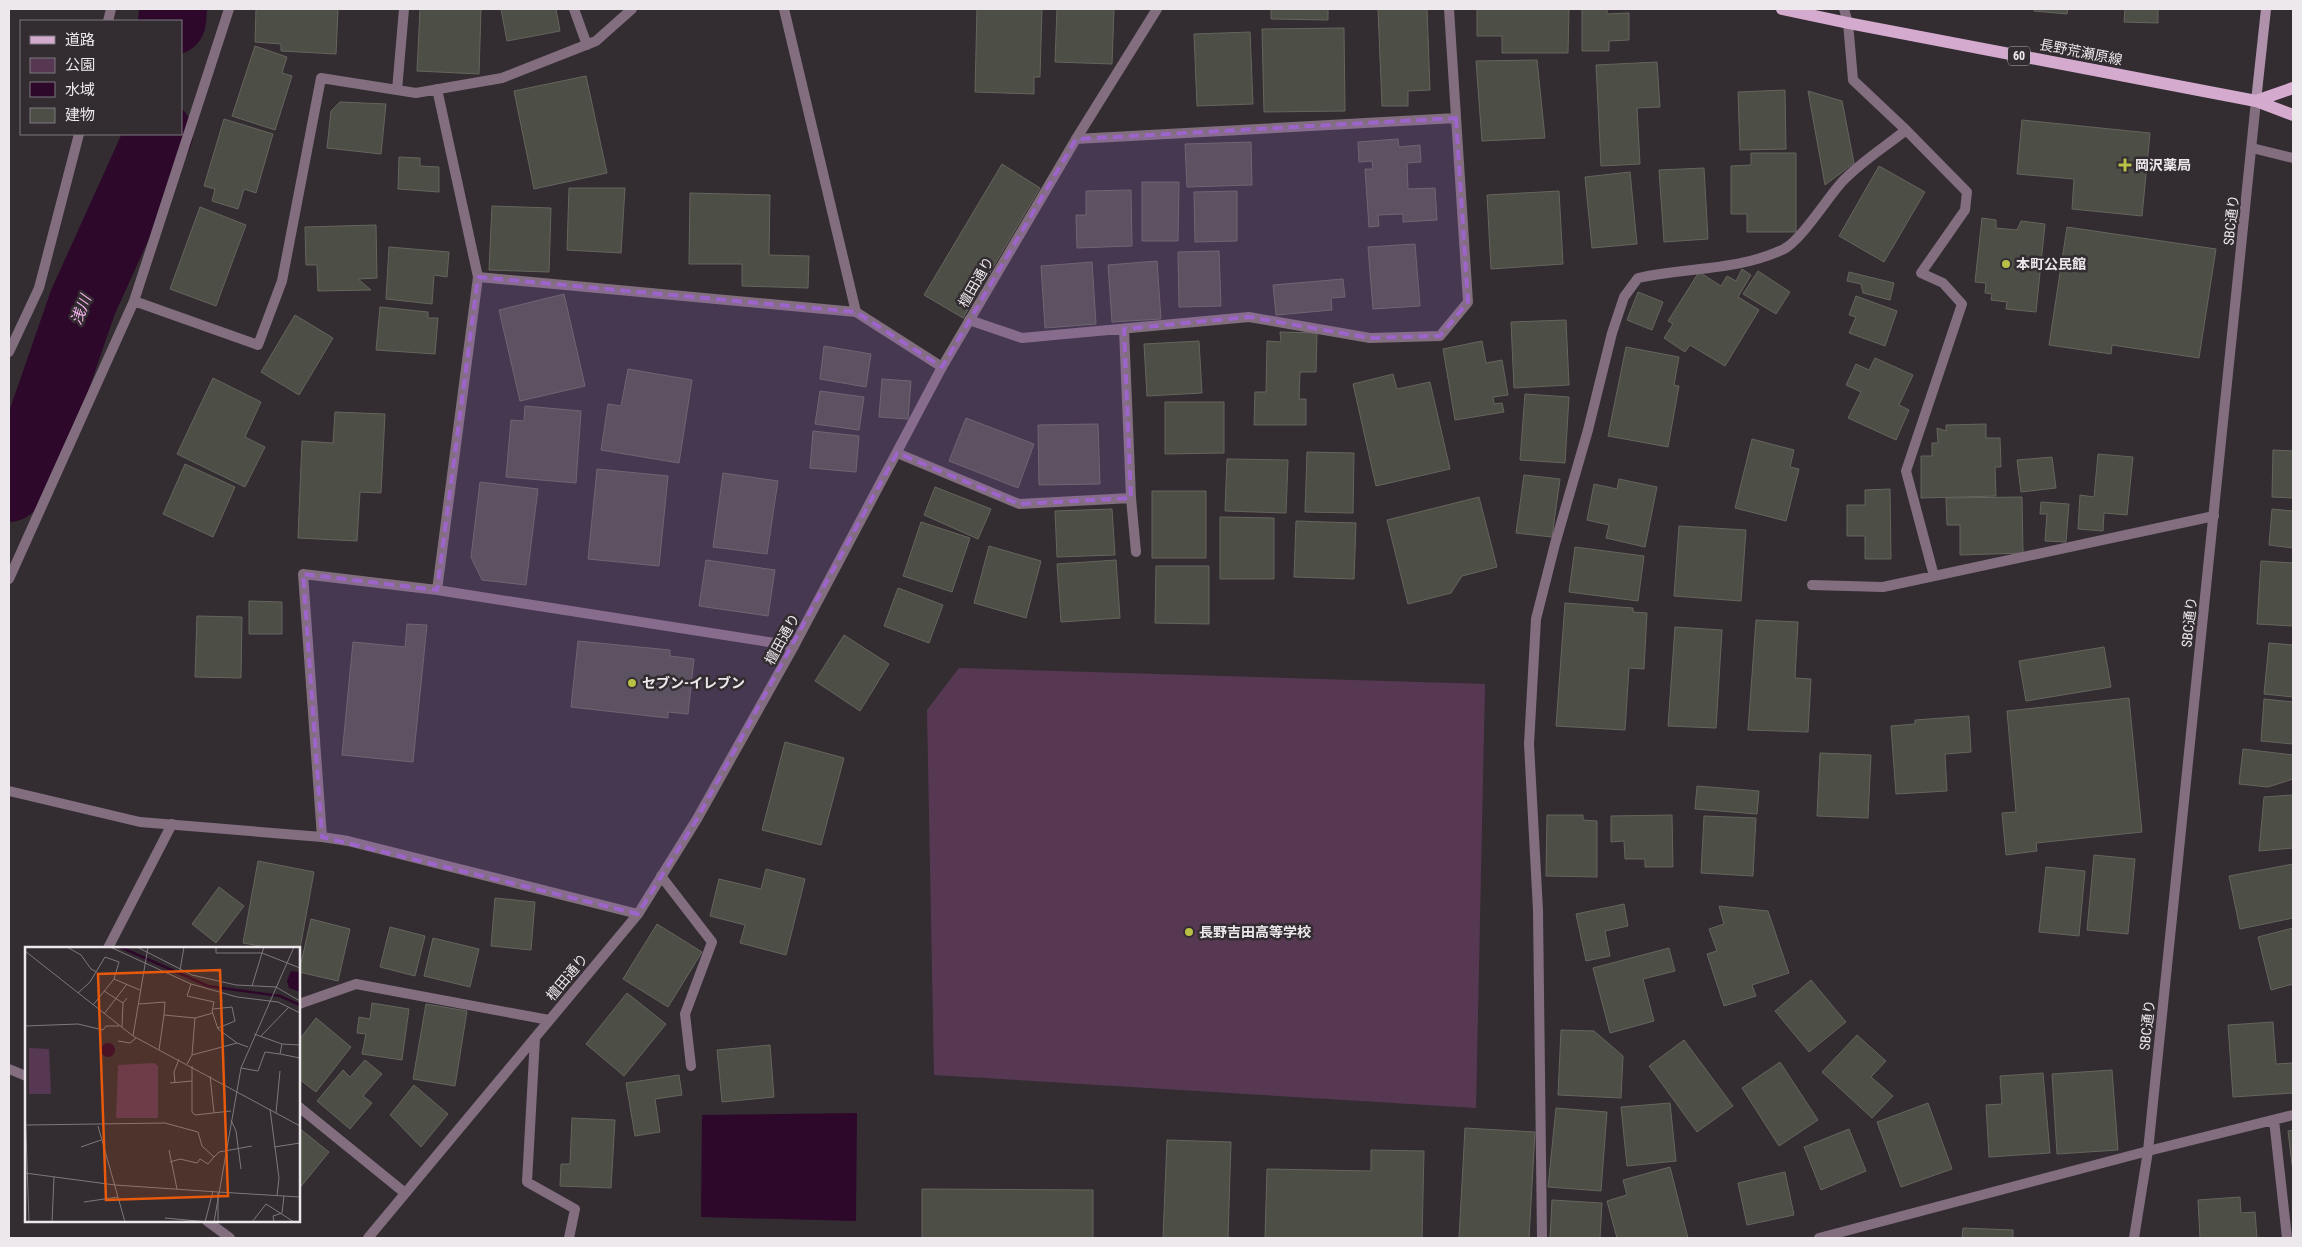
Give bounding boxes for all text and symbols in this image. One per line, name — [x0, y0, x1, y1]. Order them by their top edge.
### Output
legend — [20, 20, 182, 135]
text: 道路 — [65, 31, 95, 49]
street label: 長野荒瀬原線 — [2038, 36, 2124, 68]
road number: 60 — [2008, 46, 2030, 66]
text: 公園 — [65, 56, 95, 74]
text: 水域 — [65, 81, 95, 99]
text: 建物 — [65, 106, 95, 124]
place label: 岡沢薬局 — [2135, 157, 2191, 173]
marker: 岡沢薬局 — [2119, 159, 2131, 171]
street label: SBC通り — [2220, 194, 2242, 246]
street label: 檀田通り — [955, 254, 997, 310]
place label: 本町公民館 — [2016, 256, 2086, 272]
marker: 本町公民館 — [2000, 258, 2012, 270]
water label: 浅川 — [67, 291, 95, 327]
street label: SBC通り — [2178, 596, 2200, 648]
street label: 檀田通り — [761, 611, 803, 667]
place label: セブン-イレブン — [642, 675, 745, 691]
marker: セブン-イレブン — [626, 677, 638, 689]
place label: 長野吉田高等学校 — [1199, 924, 1311, 940]
marker: 長野吉田高等学校 — [1183, 926, 1195, 938]
inset map — [25, 947, 300, 1222]
street label: 檀田通り — [543, 950, 591, 1004]
street label: SBC通り — [2136, 999, 2158, 1051]

